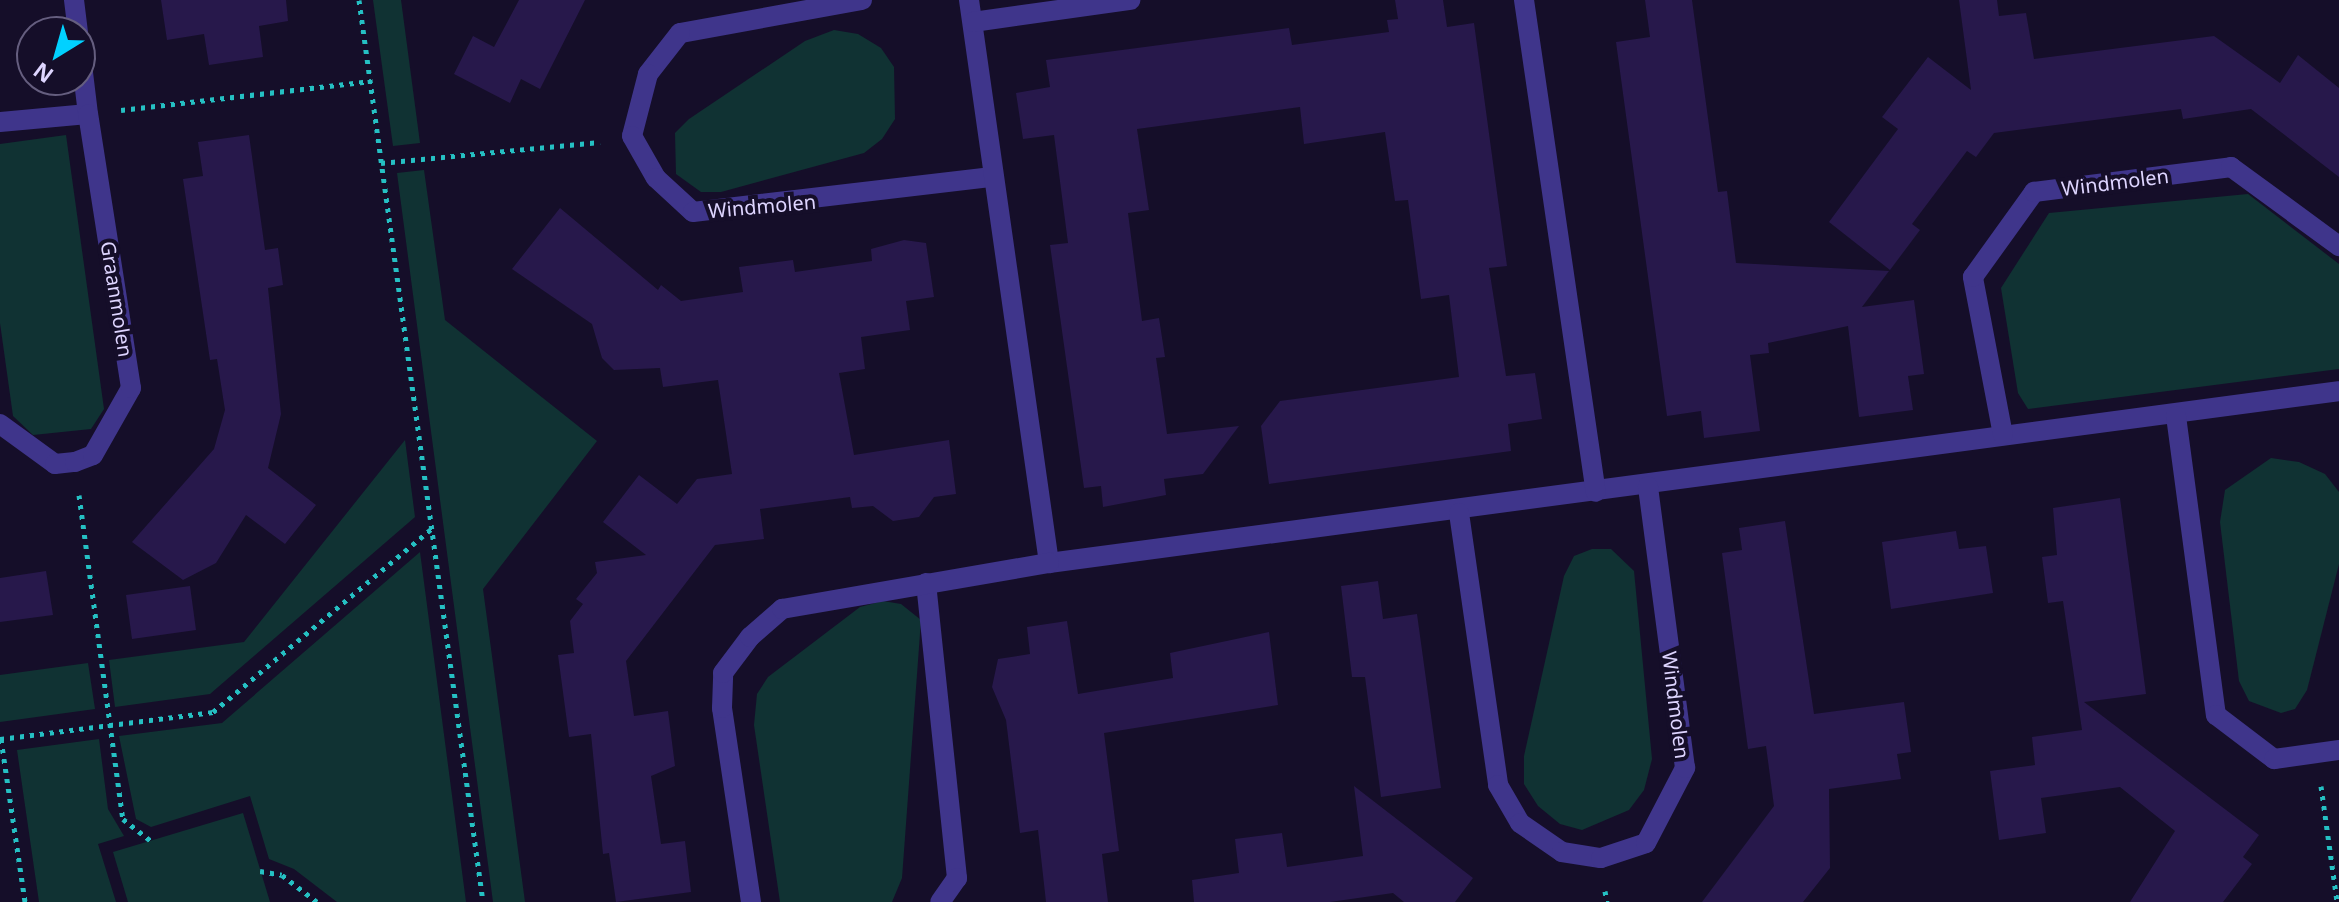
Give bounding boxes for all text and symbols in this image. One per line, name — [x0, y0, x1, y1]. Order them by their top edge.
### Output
north arrow — [16, 16, 96, 96]
text: N — [27, 56, 59, 91]
street label: Windmolen — [2060, 164, 2170, 200]
street label: Windmolen — [707, 189, 817, 223]
street label: Graanmolen — [96, 239, 138, 359]
street label: Windmolen — [1658, 650, 1694, 760]

